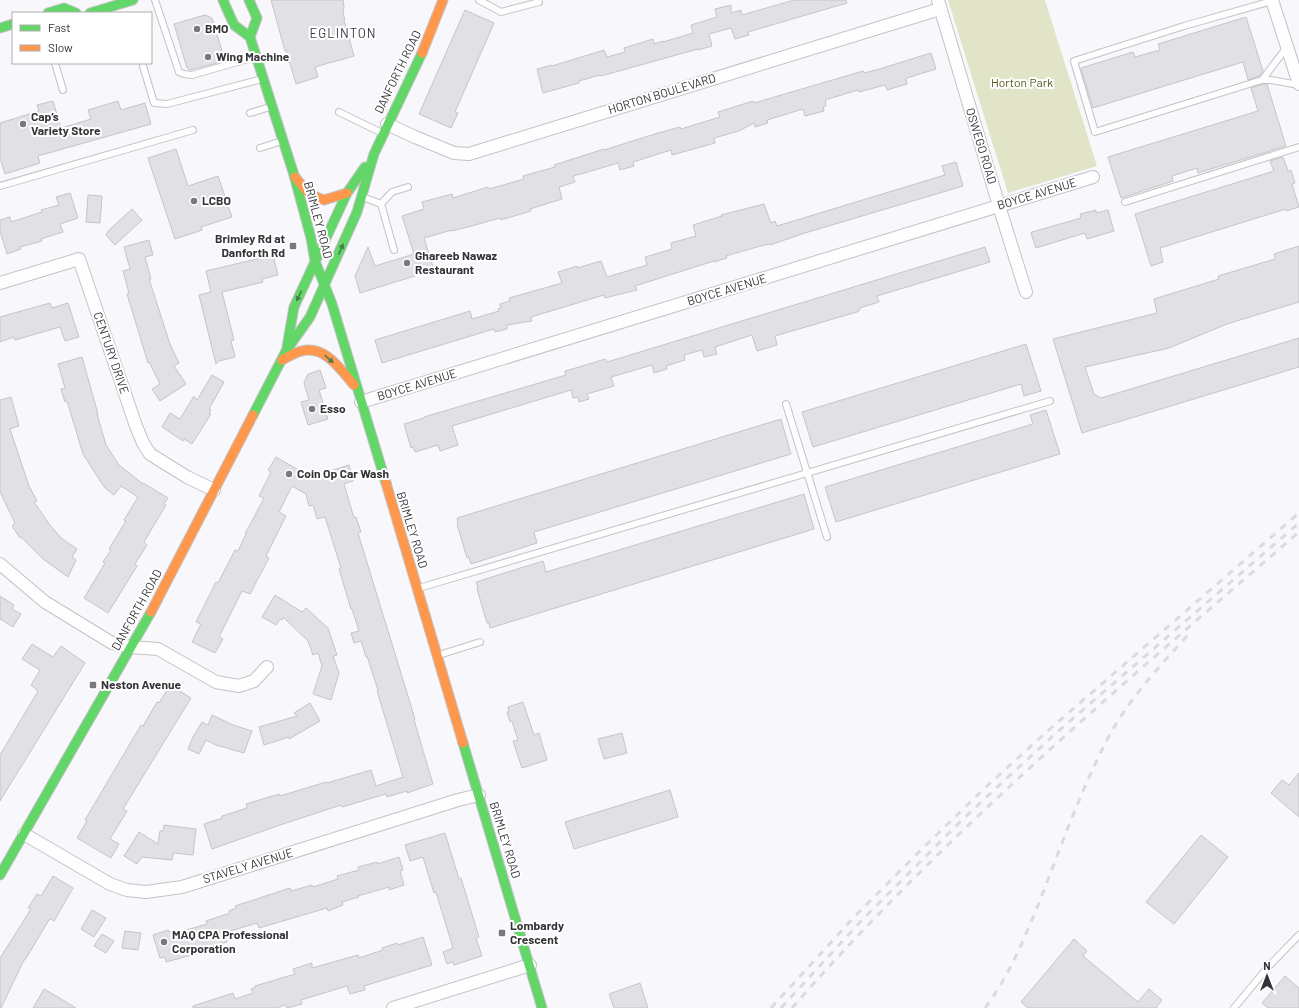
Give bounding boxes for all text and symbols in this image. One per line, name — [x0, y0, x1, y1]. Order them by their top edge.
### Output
legend — [12, 12, 152, 64]
text: Fast — [48, 20, 71, 34]
place label: BMO — [205, 21, 228, 35]
marker: BMO — [192, 24, 202, 34]
district label: EGLINTON — [309, 25, 377, 41]
street label: DANFORTH ROAD — [371, 28, 423, 115]
text: Slow — [48, 40, 73, 54]
place label: Wing Machine — [216, 49, 290, 63]
marker: Wing Machine — [203, 52, 213, 62]
street label: HORTON BOULEVARD — [606, 70, 717, 116]
park label: Horton Park — [991, 75, 1053, 89]
street label: OSWEGO ROAD — [964, 106, 1000, 185]
place label: Cap’s Variety Store — [31, 109, 101, 137]
marker: Cap’s Variety Store — [18, 119, 28, 129]
street label: BOYCE AVENUE — [995, 174, 1078, 212]
street label: BRIMLEY ROAD — [302, 180, 336, 260]
place label: LCBO — [202, 193, 231, 207]
marker: LCBO — [189, 196, 199, 206]
place label: Brimley Rd at Danforth Rd — [215, 231, 285, 259]
marker: Brimley Rd at Danforth Rd — [288, 241, 298, 251]
one-way arrow — [338, 243, 344, 254]
place label: Ghareeb Nawaz Restaurant — [415, 248, 498, 276]
marker: Ghareeb Nawaz Restaurant — [402, 258, 412, 268]
street label: BOYCE AVENUE — [685, 270, 768, 308]
one-way arrow — [296, 290, 302, 302]
street label: CENTURY DRIVE — [91, 310, 133, 395]
one-way arrow — [324, 354, 334, 363]
street label: BOYCE AVENUE — [375, 365, 458, 403]
place label: Esso — [320, 401, 346, 415]
marker: Esso — [307, 404, 317, 414]
place label: Coin Op Car Wash — [297, 466, 389, 480]
marker: Coin Op Car Wash — [284, 469, 294, 479]
street label: BRIMLEY ROAD — [395, 490, 431, 570]
street label: DANFORTH ROAD — [108, 567, 164, 652]
place label: Neston Avenue — [101, 677, 182, 691]
marker: Neston Avenue — [88, 680, 98, 690]
street label: BRIMLEY ROAD — [488, 800, 524, 880]
street label: STAVELY AVENUE — [201, 845, 294, 885]
place label: Lombardy Crescent — [510, 918, 564, 946]
place label: MAQ CPA Professional Corporation — [172, 927, 289, 955]
marker: Lombardy Crescent — [497, 928, 507, 938]
marker: MAQ CPA Professional Corporation — [159, 937, 169, 947]
north arrow — [1247, 956, 1287, 996]
text: N — [1263, 959, 1271, 972]

